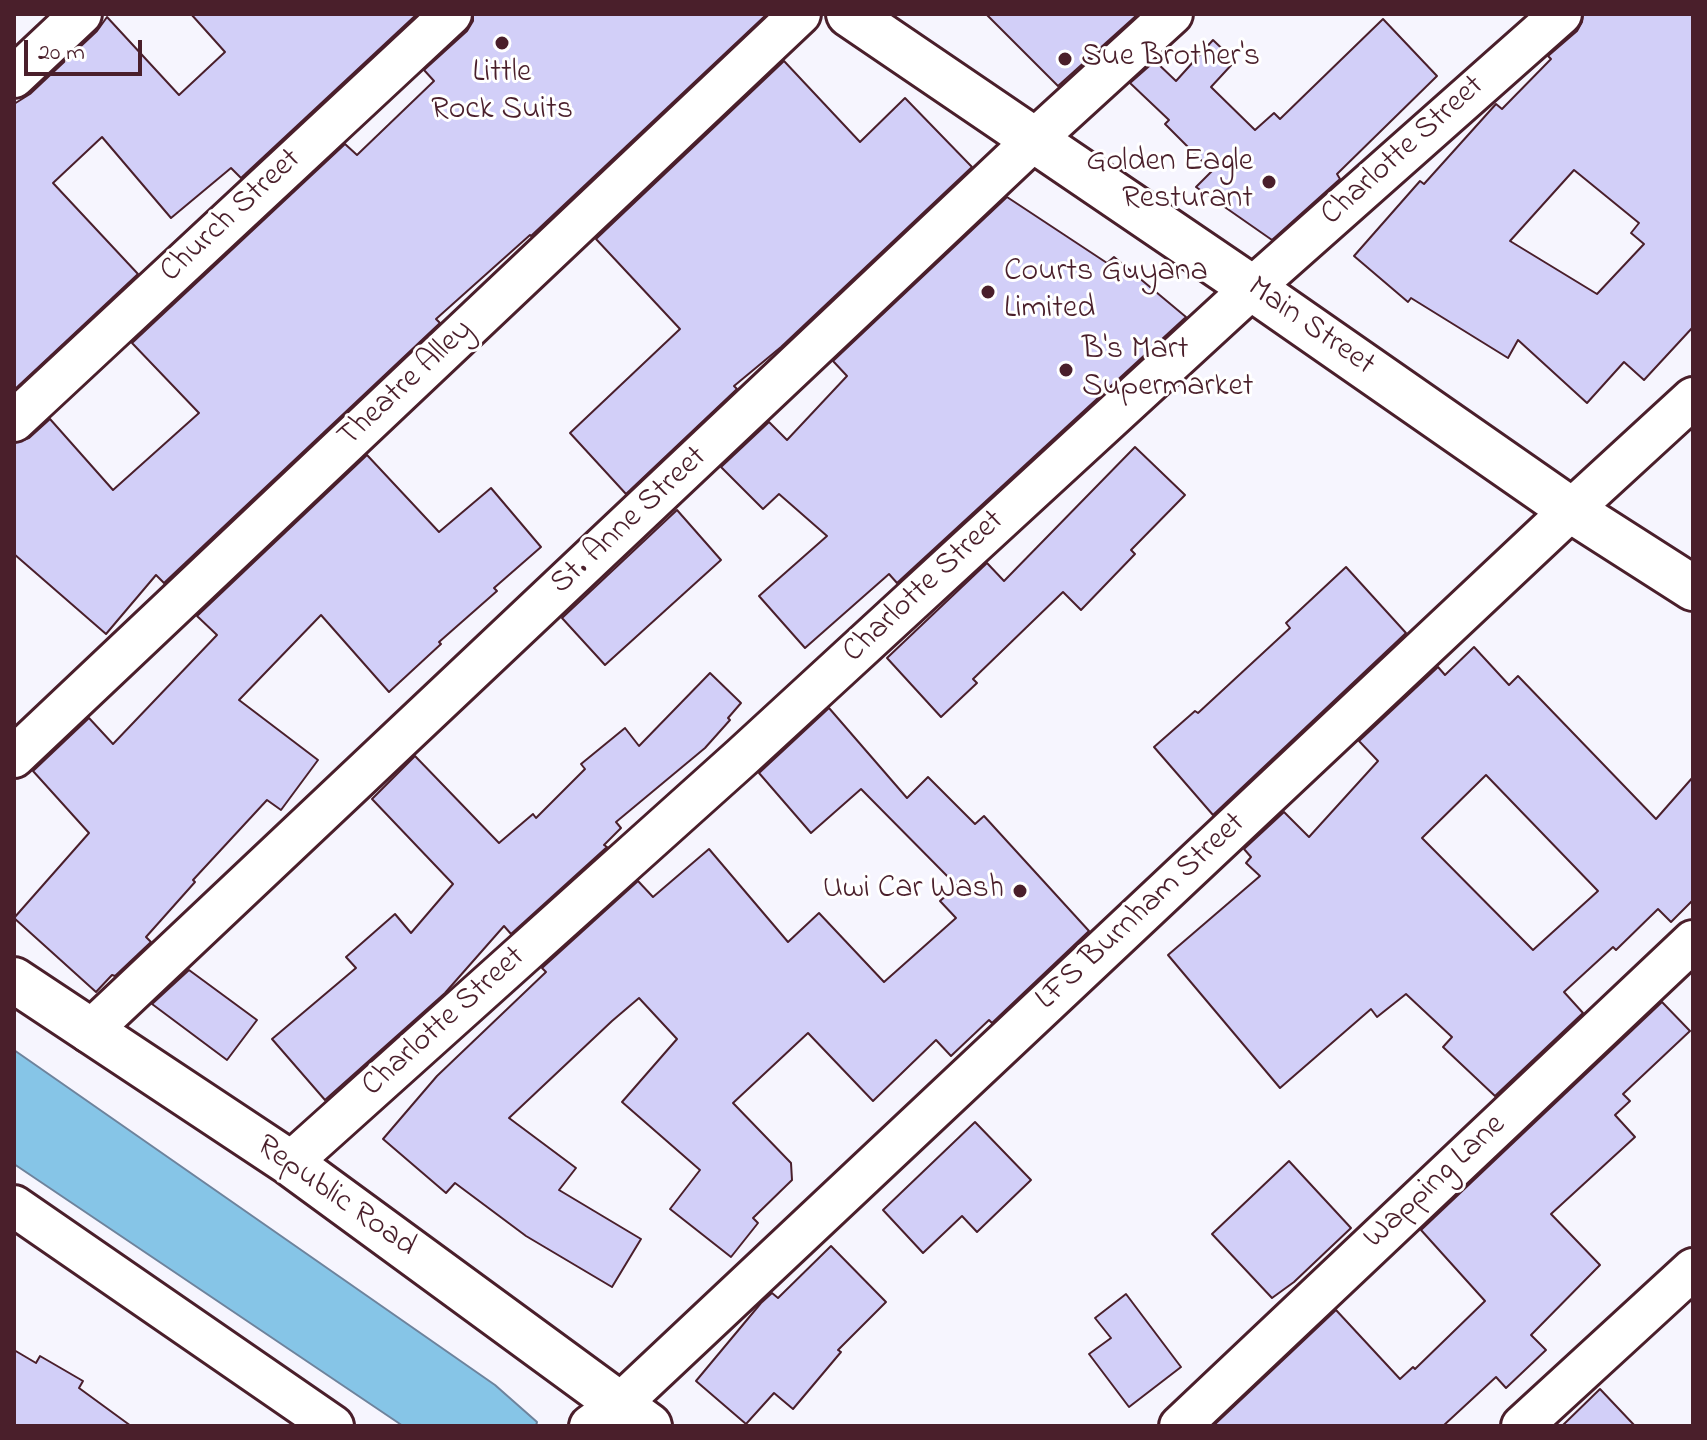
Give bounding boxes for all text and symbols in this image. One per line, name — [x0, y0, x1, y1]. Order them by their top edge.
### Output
scale bar — [28, 24, 146, 74]
marker: Little Rock Suits — [493, 34, 511, 52]
text: 20 m — [38, 36, 85, 71]
place label: Sue Brother's — [1081, 40, 1260, 78]
marker: Sue Brother's — [1056, 50, 1074, 68]
place label: Little Rock Suits — [431, 56, 573, 131]
street label: Charlotte Street — [1314, 69, 1494, 235]
street label: Church Street — [153, 142, 311, 292]
place label: Golden Eagle Resturant — [1086, 145, 1253, 220]
marker: Golden Eagle Resturant — [1260, 173, 1278, 191]
place label: Courts Guyana Limited — [1004, 255, 1208, 330]
street label: Main Street — [1239, 270, 1381, 386]
marker: Courts Guyana Limited — [979, 283, 997, 301]
street label: Theatre Alley — [331, 313, 483, 457]
place label: B's Mart Supermarket — [1082, 333, 1254, 408]
marker: B's Mart Supermarket — [1057, 361, 1075, 379]
street label: St. Anne Street — [544, 440, 716, 604]
street label: Charlotte Street — [836, 504, 1014, 672]
street label: LFS Burnham Street — [1029, 806, 1255, 1020]
place label: Uwi Car Wash — [823, 872, 1004, 910]
marker: Uwi Car Wash — [1011, 882, 1029, 900]
street label: Charlotte Street — [355, 940, 535, 1106]
street label: Wapping Lane — [1357, 1108, 1515, 1258]
street label: Republic Road — [248, 1129, 422, 1267]

